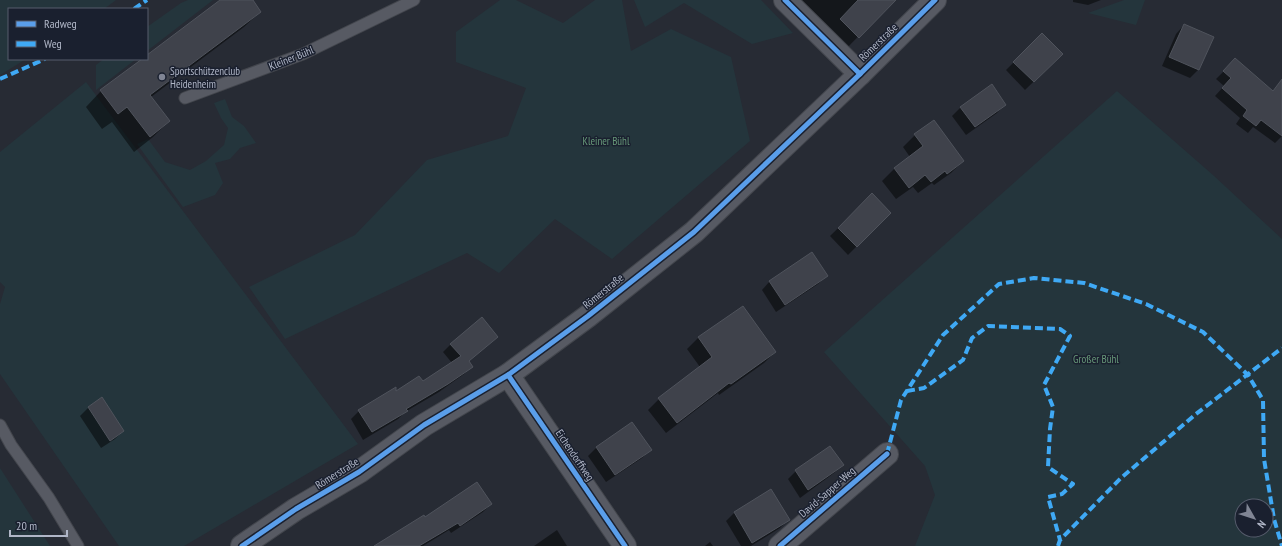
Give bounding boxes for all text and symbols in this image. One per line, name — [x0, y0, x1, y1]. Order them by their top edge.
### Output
legend — [8, 8, 148, 60]
text: Radweg — [44, 16, 77, 31]
street label: Römerstraße — [856, 20, 901, 64]
text: Weg — [44, 36, 62, 51]
street label: Kleiner Bühl — [267, 43, 316, 73]
place label: Sportschützenclub Heidenheim — [170, 64, 240, 91]
marker: Sportschützenclub Heidenheim — [157, 72, 167, 82]
park label: Kleiner Bühl — [583, 134, 630, 148]
street label: Römerstraße — [580, 270, 627, 312]
park label: Großer Bühl — [1073, 352, 1119, 366]
street label: Eichendorffweg — [553, 427, 597, 484]
street label: Römerstraße — [313, 454, 362, 492]
street label: David-Sapper-Weg — [796, 463, 858, 520]
north arrow — [1234, 498, 1274, 538]
scale bar — [10, 512, 67, 538]
text: 20 m — [16, 518, 37, 533]
text: N — [1254, 518, 1269, 531]

